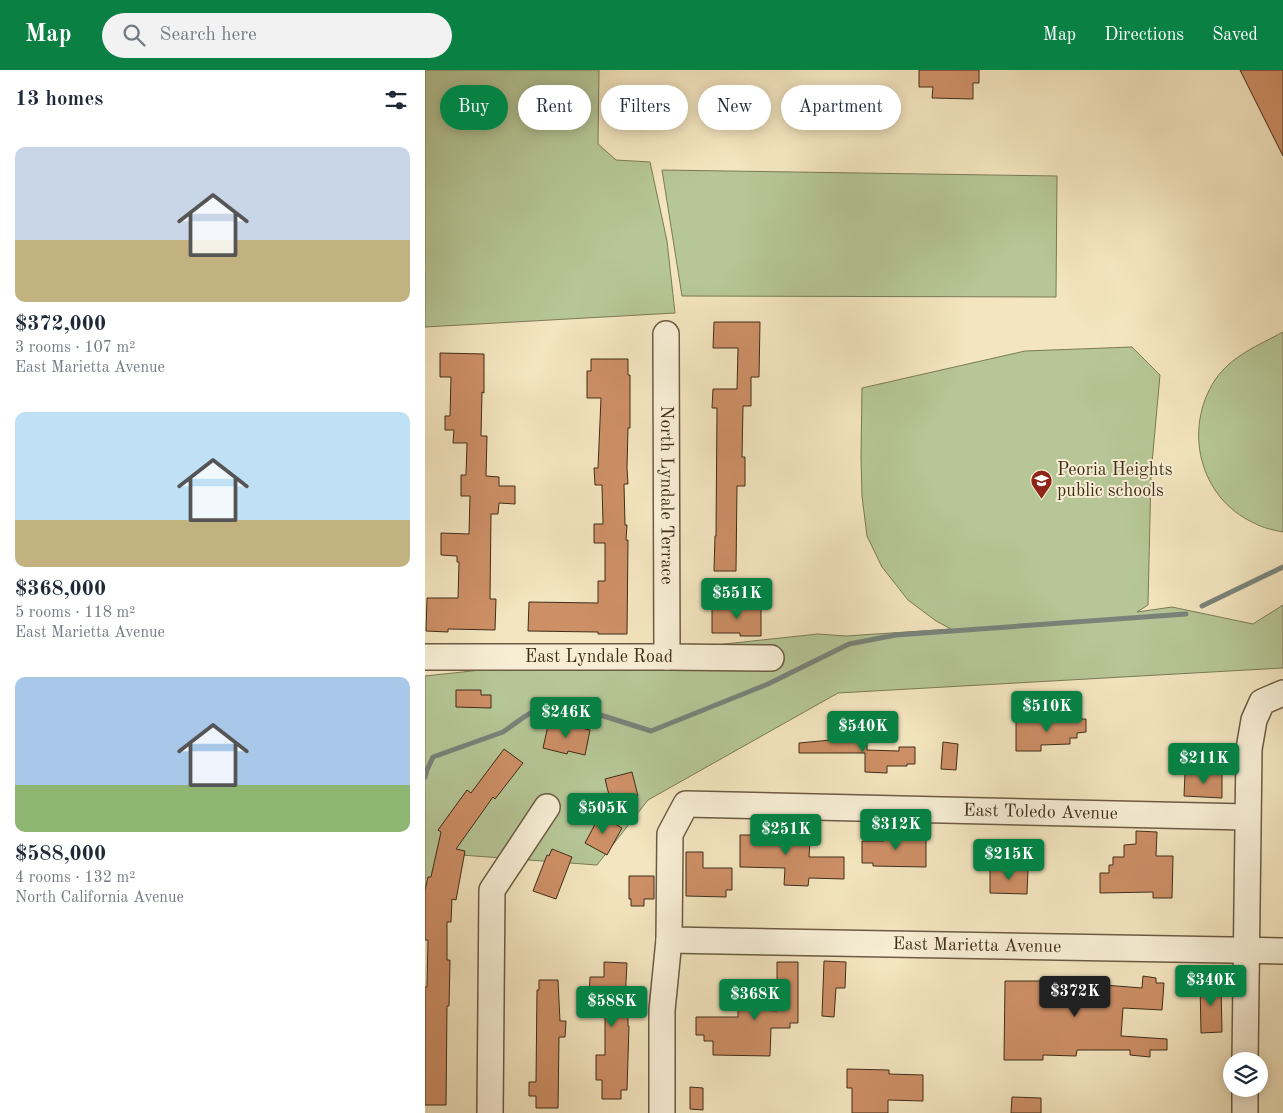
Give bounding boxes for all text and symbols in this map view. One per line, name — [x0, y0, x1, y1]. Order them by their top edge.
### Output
search box — [102, 13, 452, 58]
icon: search — [120, 21, 148, 49]
text: Map — [25, 23, 72, 47]
text: Search here — [160, 26, 257, 45]
text: Map — [1043, 26, 1076, 44]
text: Directions — [1104, 26, 1184, 44]
text: Saved — [1212, 26, 1258, 44]
chip: Buy — [440, 85, 508, 130]
chip: Rent — [518, 85, 591, 130]
chip: Filters — [601, 85, 688, 130]
chip: New — [698, 85, 771, 130]
chip: Apartment — [781, 85, 901, 130]
icon: filters — [382, 86, 410, 114]
text: 13 homes — [15, 89, 103, 110]
icon: home — [168, 180, 258, 270]
text: $372,000 — [15, 314, 106, 335]
text: 3 rooms · 107 m² — [15, 340, 135, 356]
text: East Marietta Avenue — [15, 360, 165, 376]
street label: North Lyndale Terrace — [657, 405, 676, 585]
icon: home — [168, 445, 258, 535]
place label: Peoria Heights public schools — [1057, 461, 1173, 500]
school or university icon: Peoria Heights public schools — [1029, 468, 1053, 499]
pin: $551K — [702, 578, 772, 620]
text: $368,000 — [15, 579, 106, 600]
text: $551K — [712, 586, 762, 602]
text: 5 rooms · 118 m² — [15, 605, 135, 621]
text: East Marietta Avenue — [15, 625, 165, 641]
street label: East Lyndale Road — [525, 648, 673, 666]
pin: $510K — [1012, 690, 1082, 733]
pin: $246K — [531, 696, 601, 739]
text: $510K — [1022, 699, 1072, 715]
text: $246K — [541, 705, 591, 721]
icon: home — [168, 710, 258, 800]
pin: $540K — [828, 710, 898, 753]
text: $540K — [838, 719, 888, 735]
pin: $211K — [1169, 742, 1239, 785]
text: $211K — [1179, 751, 1229, 767]
pin: $505K — [568, 792, 638, 835]
text: $505K — [578, 801, 628, 817]
street label: East Toledo Avenue — [963, 801, 1118, 823]
pin: $312K — [861, 808, 931, 851]
pin: $251K — [751, 814, 821, 856]
text: $312K — [871, 817, 921, 833]
text: $251K — [761, 822, 811, 838]
pin: $215K — [974, 838, 1044, 881]
text: $588,000 — [15, 844, 106, 865]
text: $215K — [984, 847, 1034, 863]
text: 4 rooms · 132 m² — [15, 870, 135, 886]
text: North California Avenue — [15, 890, 184, 906]
street label: East Marietta Avenue — [892, 935, 1062, 956]
pin: $340K — [1176, 964, 1246, 1007]
text: $340K — [1186, 973, 1236, 989]
pin: $372K — [1040, 976, 1110, 1018]
pin: $368K — [720, 978, 790, 1021]
text: $372K — [1050, 984, 1100, 1000]
pin: $588K — [577, 986, 647, 1028]
text: $368K — [730, 987, 780, 1003]
text: $588K — [587, 994, 637, 1010]
map controls — [1223, 1052, 1268, 1097]
button: layers — [1223, 1052, 1268, 1097]

